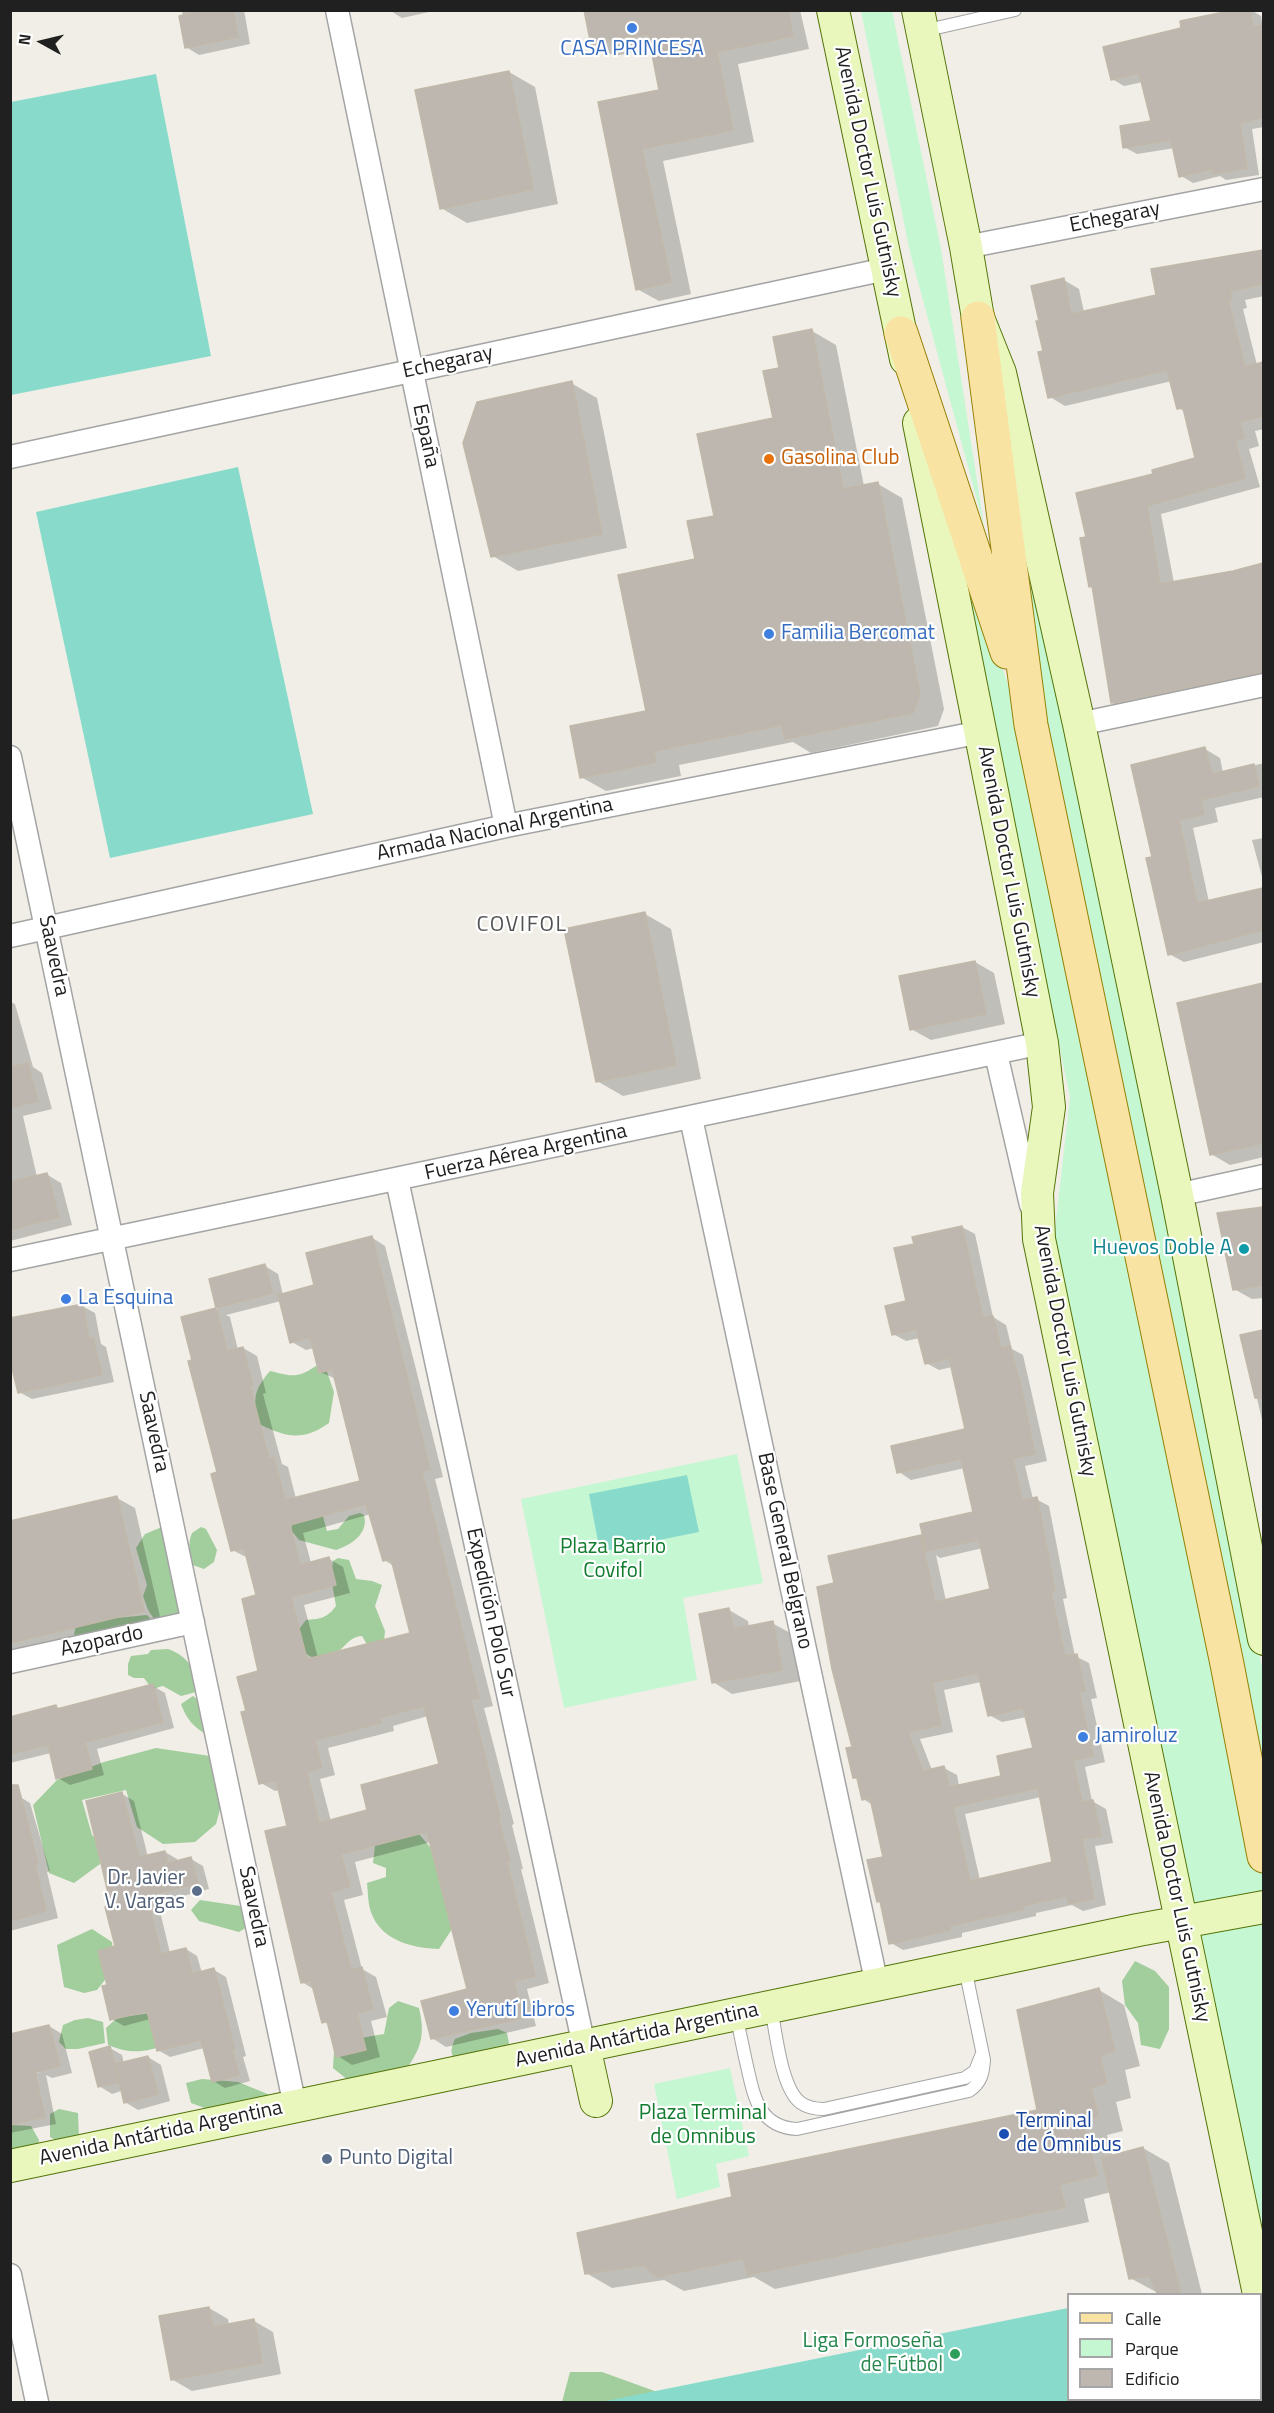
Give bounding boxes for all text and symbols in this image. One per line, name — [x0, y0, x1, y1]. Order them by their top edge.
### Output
north arrow — [12, 12, 72, 72]
marker: CASA PRINCESA — [625, 21, 639, 35]
text: N — [12, 32, 37, 47]
place label: CASA PRINCESA — [560, 37, 704, 63]
street label: Avenida Doctor Luis Gutnisky — [828, 44, 906, 300]
street label: Echegaray — [1068, 197, 1162, 239]
street label: Echegaray — [401, 341, 495, 385]
street label: España — [406, 402, 444, 470]
place label: Gasolina Club — [781, 446, 900, 472]
marker: Gasolina Club — [762, 452, 776, 466]
place label: Familia Bercomat — [781, 621, 935, 647]
marker: Familia Bercomat — [762, 627, 776, 641]
street label: Avenida Doctor Luis Gutnisky — [971, 744, 1045, 1000]
street label: Armada Nacional Argentina — [375, 793, 615, 867]
street label: Saavedra — [32, 913, 74, 999]
district label: COVIFOL — [476, 913, 568, 939]
street label: Fuerza Aérea Argentina — [423, 1119, 629, 1187]
street label: Avenida Doctor Luis Gutnisky — [1027, 1223, 1101, 1479]
place label: Huevos Doble A — [1093, 1236, 1232, 1262]
marker: Huevos Doble A — [1237, 1242, 1251, 1256]
place label: La Esquina — [78, 1286, 173, 1312]
marker: La Esquina — [59, 1292, 73, 1306]
street label: Saavedra — [132, 1389, 174, 1475]
street label: Base General Belgrano — [751, 1450, 817, 1652]
street label: Expedición Polo Sur — [460, 1526, 520, 1700]
park label: Plaza Barrio Covifol — [560, 1535, 666, 1585]
street label: Azopardo — [58, 1621, 146, 1663]
place label: Jamiroluz — [1095, 1724, 1177, 1750]
marker: Jamiroluz — [1076, 1730, 1090, 1744]
street label: Avenida Doctor Luis Gutnisky — [1137, 1769, 1215, 2025]
street label: Saavedra — [232, 1864, 274, 1950]
place label: Dr. Javier V. Vargas — [104, 1866, 185, 1916]
marker: Dr. Javier V. Vargas — [190, 1884, 204, 1898]
place label: Yerutí Libros — [466, 1998, 575, 2024]
street label: Avenida Antártida Argentina — [513, 1998, 761, 2074]
marker: Yerutí Libros — [447, 2004, 461, 2018]
street label: Avenida Antártida Argentina — [37, 2096, 285, 2172]
park label: Plaza Terminal de Omnibus — [639, 2101, 767, 2151]
place label: Terminal de Ómnibus — [1016, 2109, 1122, 2159]
marker: Terminal de Ómnibus — [997, 2127, 1011, 2141]
place label: Punto Digital — [339, 2146, 453, 2172]
marker: Punto Digital — [320, 2152, 334, 2166]
legend — [1067, 2293, 1262, 2401]
text: Calle — [1125, 2305, 1161, 2332]
place label: Liga Formoseña de Fútbol — [803, 2329, 943, 2379]
text: Parque — [1125, 2335, 1179, 2362]
marker: Liga Formoseña de Fútbol — [948, 2347, 962, 2361]
text: Edificio — [1125, 2365, 1179, 2392]

